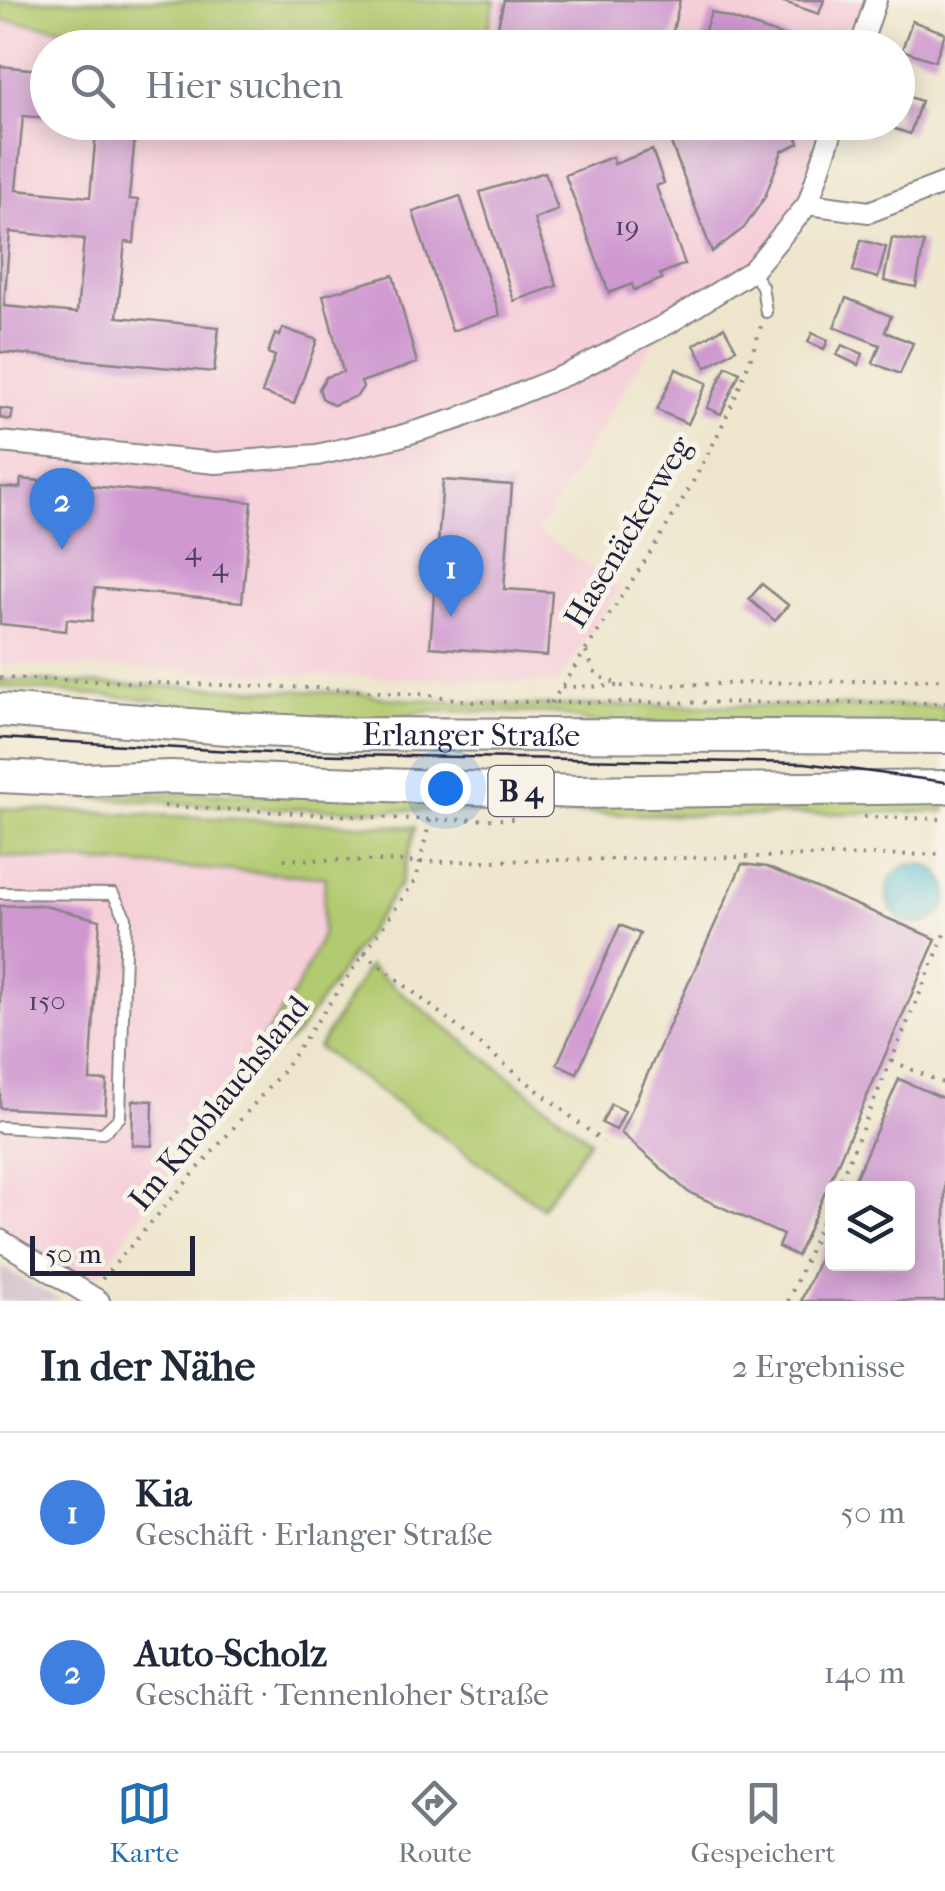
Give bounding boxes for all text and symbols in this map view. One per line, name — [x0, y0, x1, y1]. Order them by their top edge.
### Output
search box — [30, 30, 915, 140]
icon: search — [65, 58, 120, 113]
text: Hier suchen — [145, 63, 343, 108]
house number: 19 — [615, 209, 639, 242]
street label: Hasenäckerweg — [556, 429, 700, 634]
pin: 2 — [30, 468, 94, 550]
house number: 4 — [185, 534, 203, 567]
pin: 1 — [418, 534, 484, 617]
house number: 4 — [212, 550, 230, 583]
street label: Erlanger Straße — [362, 716, 581, 754]
your location — [420, 763, 471, 814]
road number: B 4 — [488, 766, 554, 816]
house number: 150 — [28, 984, 66, 1017]
street label: Im Knoblauchsland — [121, 988, 317, 1218]
map controls — [825, 1181, 915, 1271]
button: layers — [825, 1181, 915, 1271]
scale bar — [30, 1231, 195, 1276]
text: 50 m — [45, 1237, 102, 1270]
text: In der Nähe — [40, 1342, 255, 1391]
text: 2 Ergebnisse — [732, 1348, 905, 1385]
text: Kia — [135, 1471, 191, 1516]
text: 1 — [67, 1494, 78, 1531]
text: 50 m — [840, 1494, 905, 1531]
text: Geschäft · Erlanger Straße — [135, 1516, 493, 1553]
text: Auto-Scholz — [135, 1631, 327, 1676]
text: 2 — [64, 1654, 81, 1691]
text: 140 m — [824, 1654, 905, 1691]
text: Geschäft · Tennenloher Straße — [135, 1676, 549, 1713]
tab: Karte — [110, 1776, 179, 1869]
tab: Route — [398, 1776, 472, 1869]
tab: Gespeichert — [691, 1776, 835, 1869]

